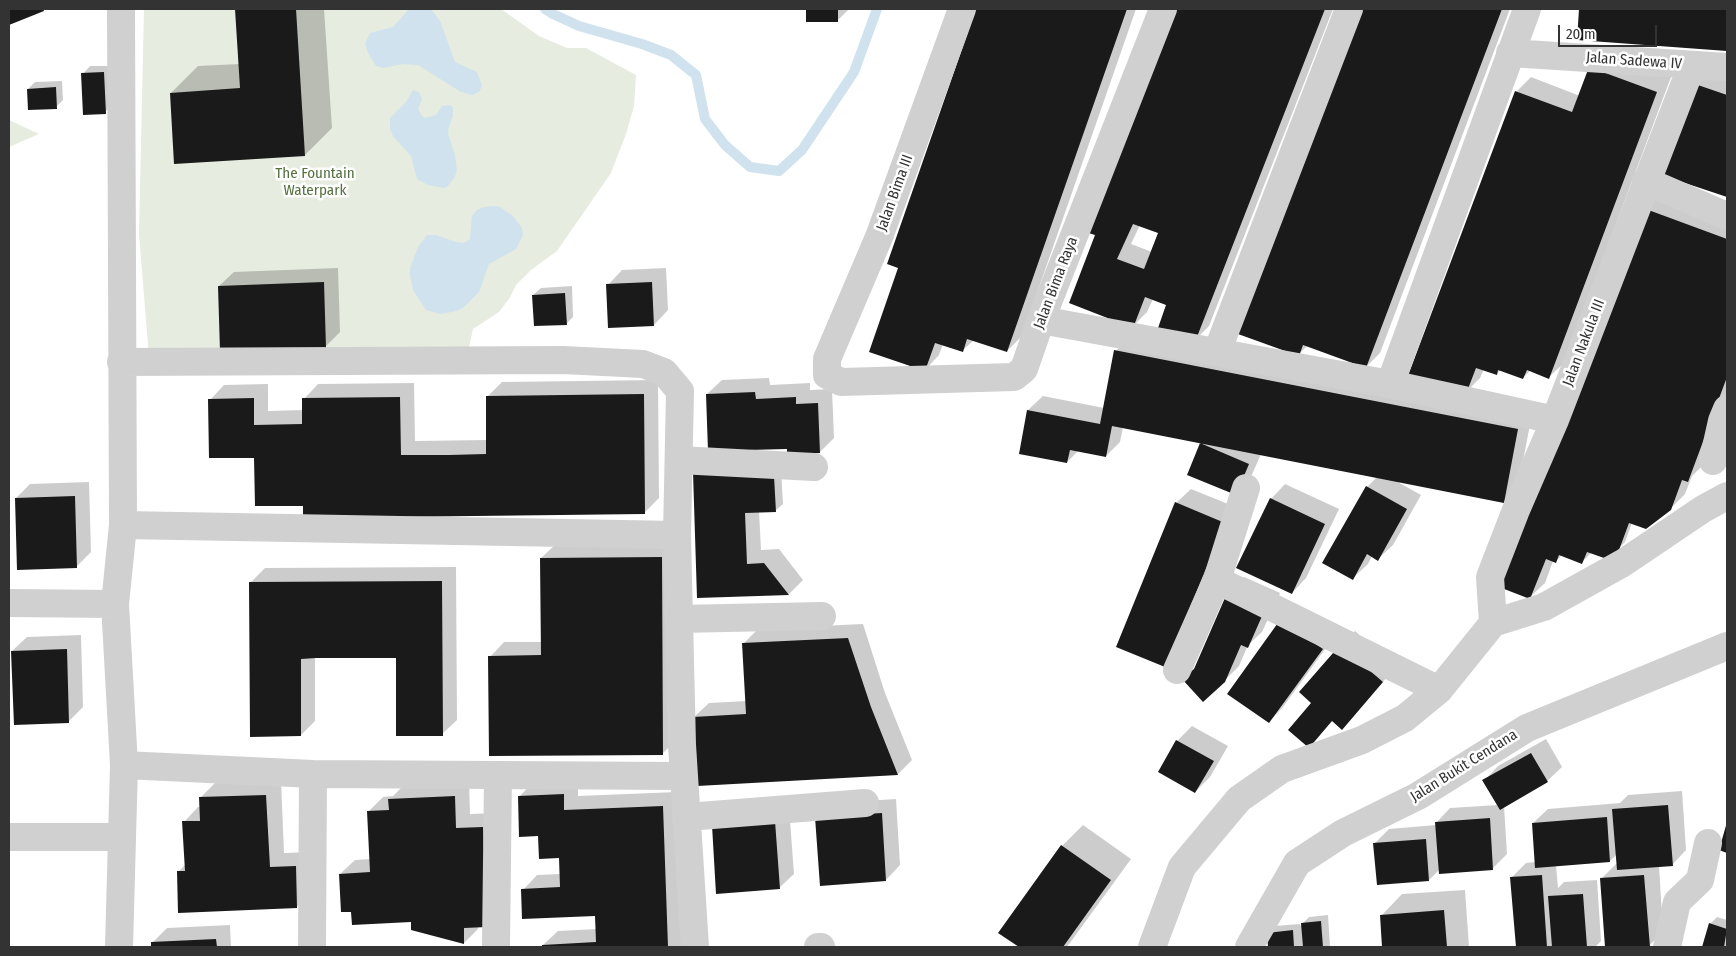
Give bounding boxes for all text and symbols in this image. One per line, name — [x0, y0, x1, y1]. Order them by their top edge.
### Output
scale bar — [1561, 15, 1660, 47]
text: 20 m — [1566, 25, 1596, 43]
street label: Jalan Sadewa IV — [1585, 49, 1683, 73]
street label: Jalan Bima III — [873, 152, 917, 234]
park label: The Fountain Waterpark — [275, 165, 355, 200]
street label: Jalan Bima Raya — [1030, 234, 1082, 332]
street label: Jalan Nakula III — [1559, 297, 1609, 389]
street label: Jalan Bukit Cendana — [1407, 726, 1521, 806]

